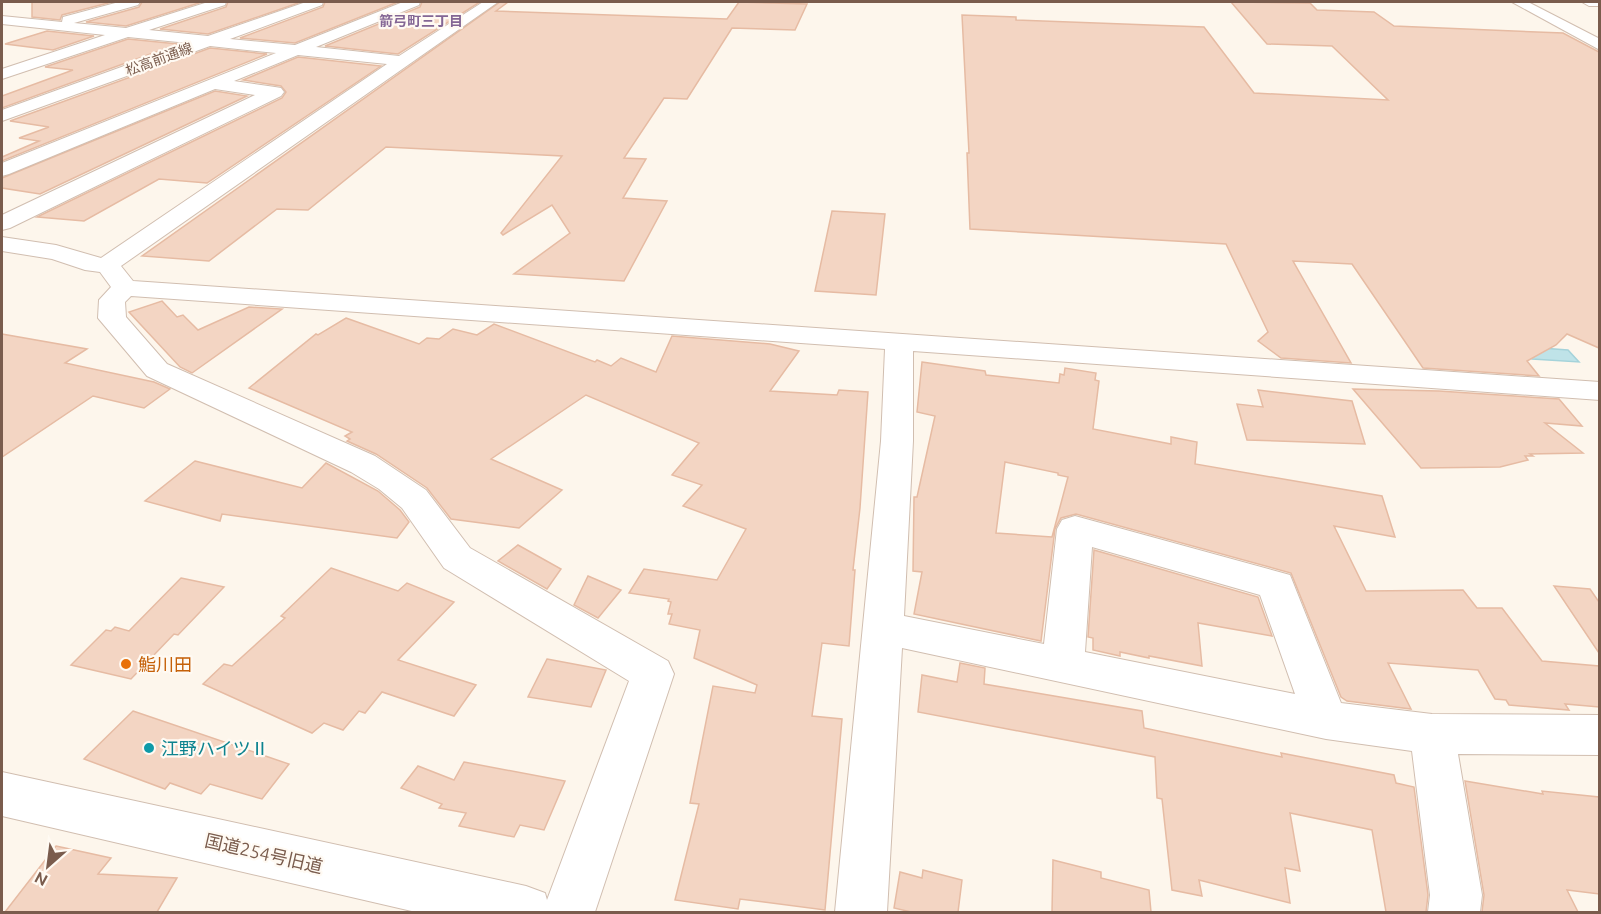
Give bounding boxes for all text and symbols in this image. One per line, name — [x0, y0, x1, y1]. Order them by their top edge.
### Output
district label: 箭弓町三丁目 — [379, 13, 463, 29]
street label: 松高前通線 — [123, 40, 195, 78]
place label: 鮨川田 — [138, 654, 192, 674]
marker: 鮨川田 — [119, 657, 133, 671]
place label: 江野ハイツⅡ — [161, 738, 269, 758]
marker: 江野ハイツⅡ — [142, 741, 156, 755]
street label: 国道254号旧道 — [203, 830, 325, 876]
north arrow — [18, 836, 78, 896]
text: N — [31, 868, 50, 890]

